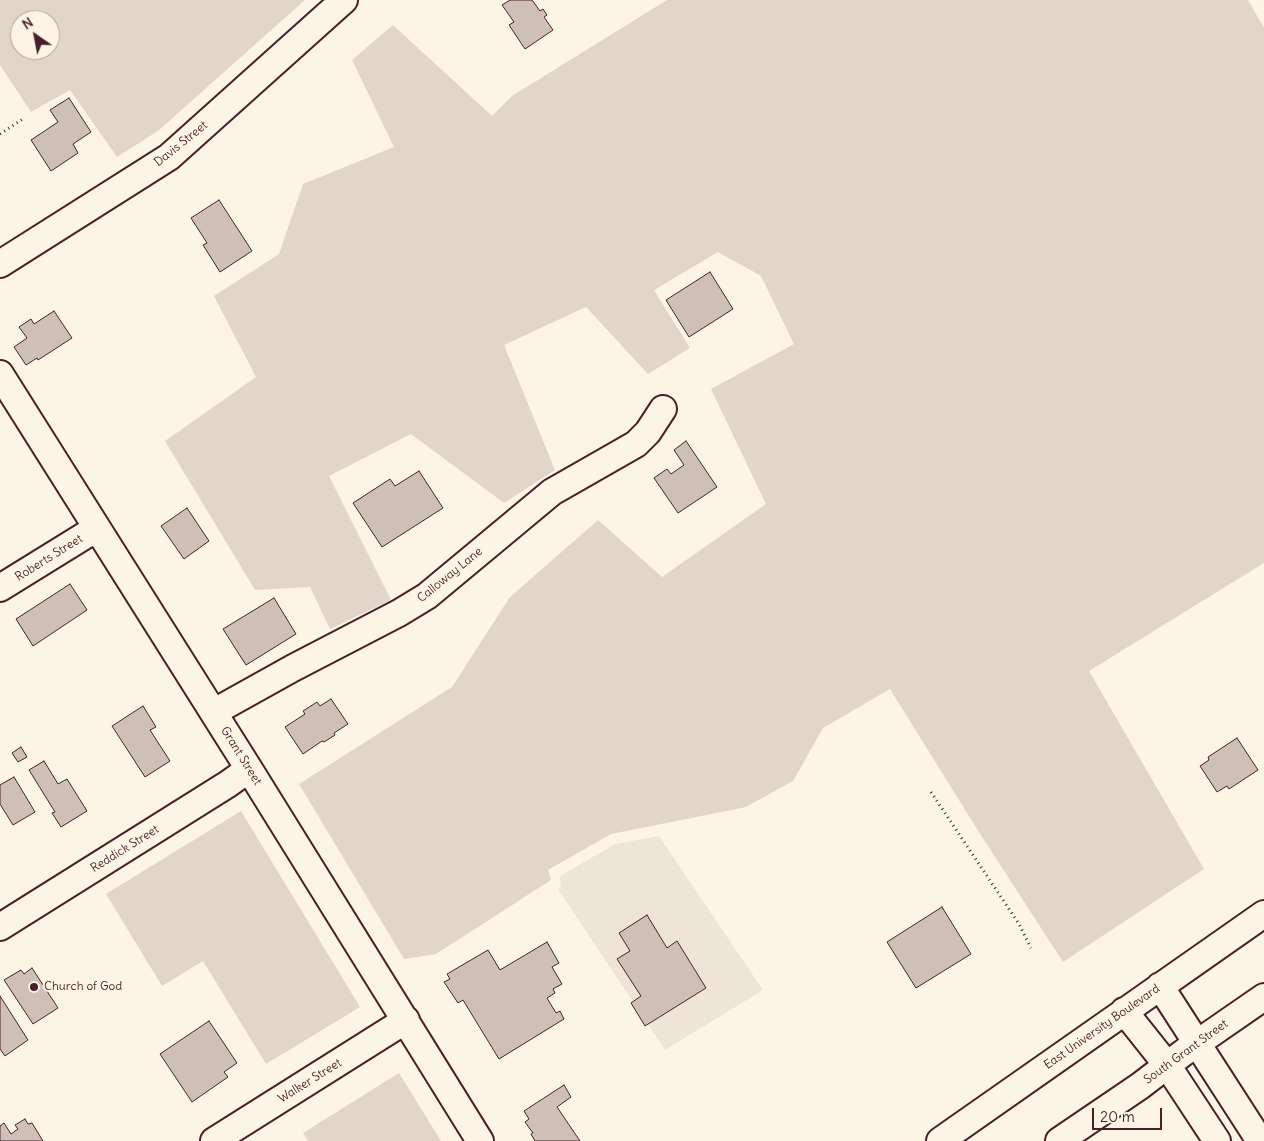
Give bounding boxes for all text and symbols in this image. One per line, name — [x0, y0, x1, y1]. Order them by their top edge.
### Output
north arrow — [10, 10, 60, 60]
text: N — [18, 13, 36, 33]
street label: Davis Street — [152, 118, 210, 170]
street label: Roberts Street — [13, 532, 85, 584]
street label: Calloway Lane — [415, 544, 485, 606]
street label: Grant Street — [217, 724, 265, 788]
street label: Reddick Street — [88, 822, 162, 876]
place label: Church of God — [44, 980, 122, 994]
marker: Church of God — [28, 981, 40, 993]
street label: East University Boulevard — [1041, 982, 1163, 1072]
street label: South Grant Street — [1141, 1017, 1231, 1087]
street label: Walker Street — [276, 1056, 344, 1106]
scale bar — [1094, 1098, 1164, 1130]
text: 20 m — [1100, 1107, 1135, 1126]

